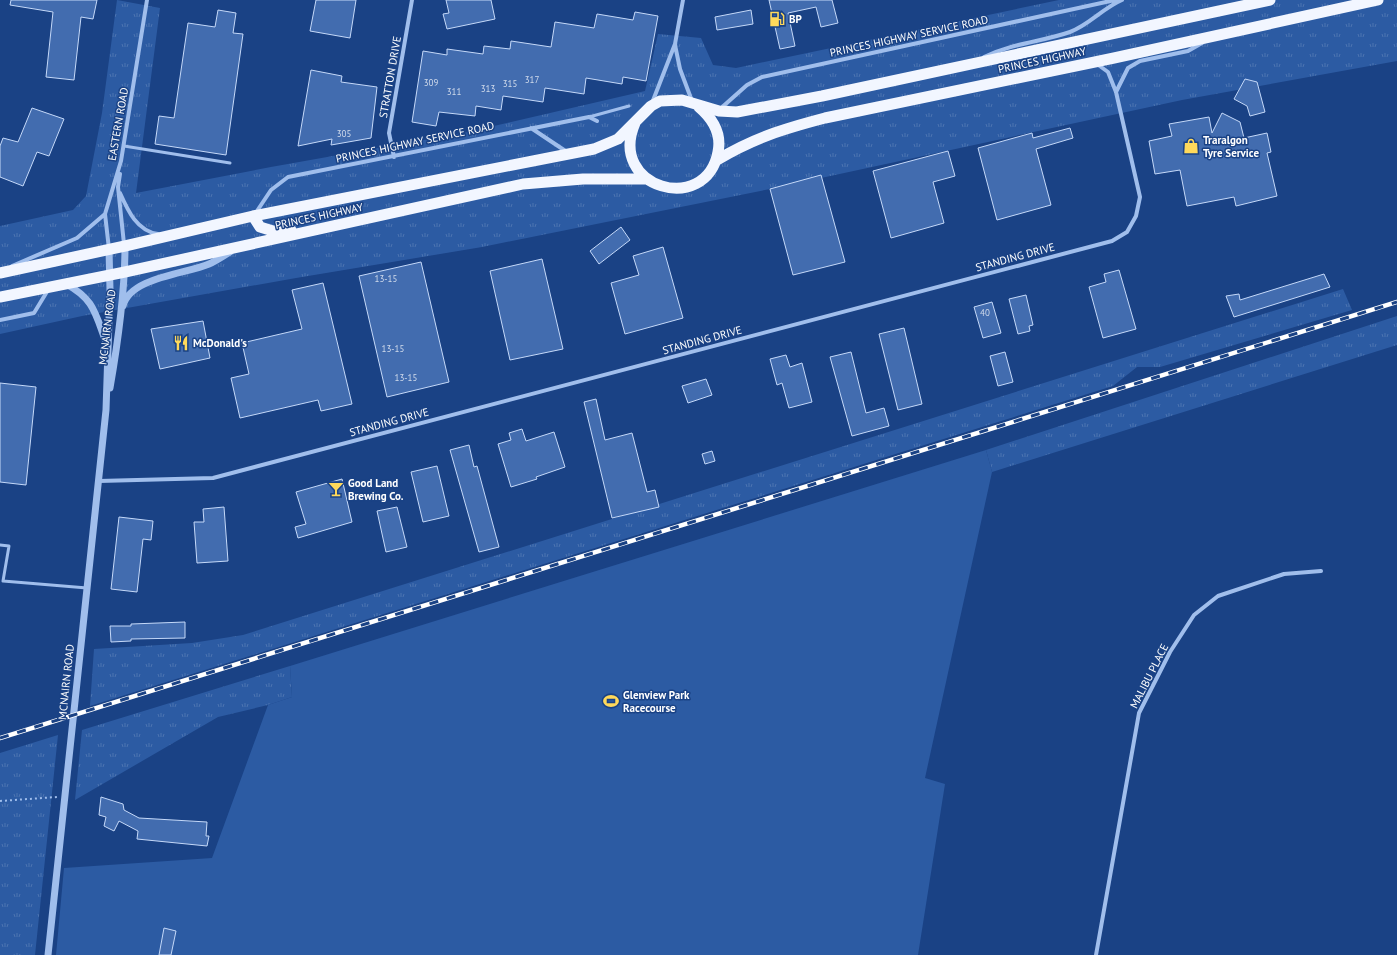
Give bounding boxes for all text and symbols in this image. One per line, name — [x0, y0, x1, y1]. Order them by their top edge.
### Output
fuel station icon: BP — [768, 10, 786, 28]
place label: BP — [789, 12, 803, 26]
street label: PRINCES HIGHWAY SERVICE ROAD — [829, 12, 989, 60]
street label: STRATTON DRIVE — [376, 35, 404, 119]
street label: PRINCES HIGHWAY — [997, 44, 1088, 76]
house number: 317 — [525, 74, 539, 85]
house number: 309 — [424, 77, 438, 88]
house number: 315 — [503, 78, 517, 89]
house number: 313 — [481, 83, 495, 94]
street label: EASTERN ROAD — [105, 86, 131, 162]
house number: 311 — [447, 86, 461, 97]
street label: PRINCES HIGHWAY SERVICE ROAD — [335, 118, 495, 166]
house number: 305 — [337, 128, 351, 139]
place label: Traralgon Tyre Service — [1203, 133, 1259, 160]
shop icon: Traralgon Tyre Service — [1182, 137, 1200, 155]
street label: PRINCES HIGHWAY — [274, 200, 365, 232]
street label: STANDING DRIVE — [974, 240, 1056, 274]
house number: 13-15 — [375, 273, 398, 284]
street label: MCNAIRN ROAD — [95, 288, 119, 366]
house number: 40 — [980, 307, 990, 318]
street label: STANDING DRIVE — [661, 323, 743, 357]
restaurant icon: McDonald's — [172, 334, 190, 352]
place label: McDonald's — [193, 336, 247, 350]
house number: 13-15 — [382, 343, 405, 354]
house number: 13-15 — [395, 372, 418, 383]
street label: STANDING DRIVE — [348, 405, 430, 439]
place label: Good Land Brewing Co. — [348, 476, 404, 503]
bar icon: Good Land Brewing Co. — [327, 480, 345, 498]
street label: MALIBU PLACE — [1127, 641, 1171, 711]
street label: MCNAIRN ROAD — [55, 644, 77, 720]
place label: Glenview Park Racecourse — [623, 688, 690, 715]
sports icon: Glenview Park Racecourse — [602, 692, 620, 710]

